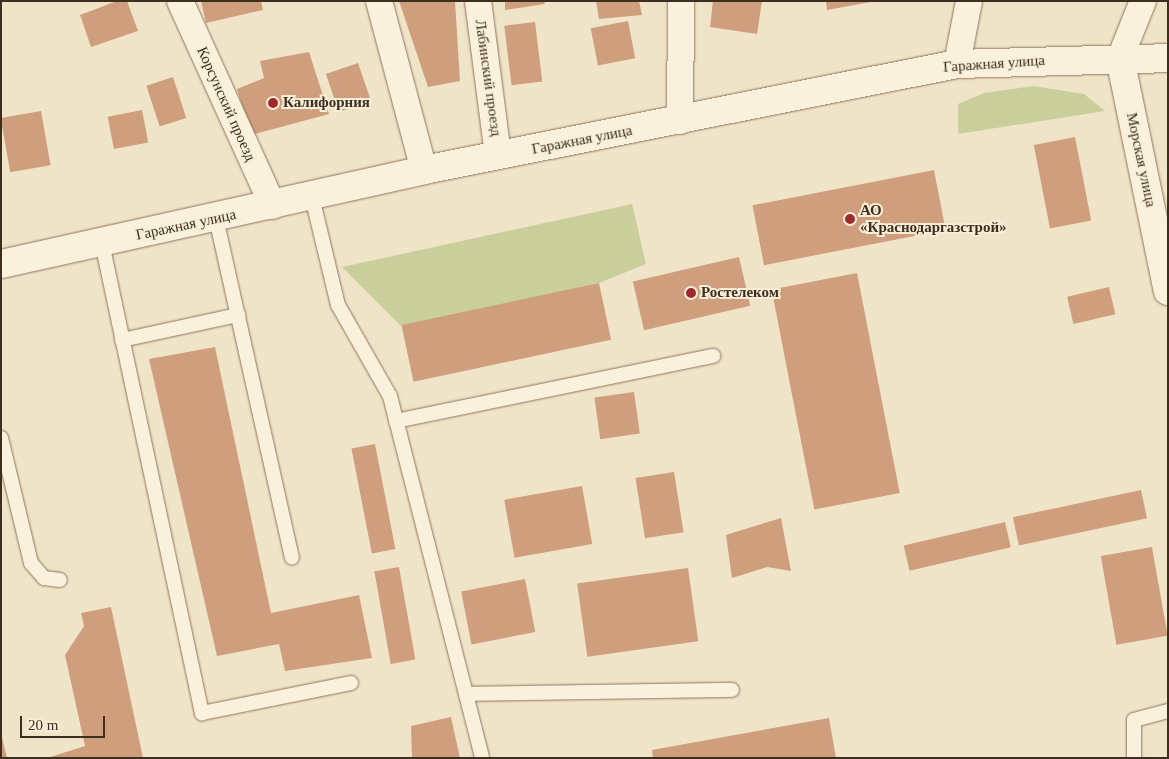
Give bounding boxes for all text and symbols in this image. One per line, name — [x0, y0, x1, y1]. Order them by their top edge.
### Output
street label: Лабинский проезд — [471, 19, 505, 137]
street label: Корсунский проезд — [193, 44, 259, 164]
street label: Гаражная улица — [943, 51, 1045, 77]
place label: Калифорния — [283, 94, 370, 112]
marker: Калифорния — [267, 97, 279, 109]
street label: Морская улица — [1122, 111, 1160, 209]
street label: Гаражная улица — [530, 121, 634, 159]
place label: АО «Краснодаргазстрой» — [860, 201, 1007, 236]
street label: Гаражная улица — [134, 206, 238, 244]
marker: АО «Краснодаргазстрой» — [844, 213, 856, 225]
place label: Ростелеком — [701, 284, 779, 302]
marker: Ростелеком — [685, 287, 697, 299]
scale bar — [22, 706, 108, 738]
text: 20 m — [28, 717, 58, 733]

